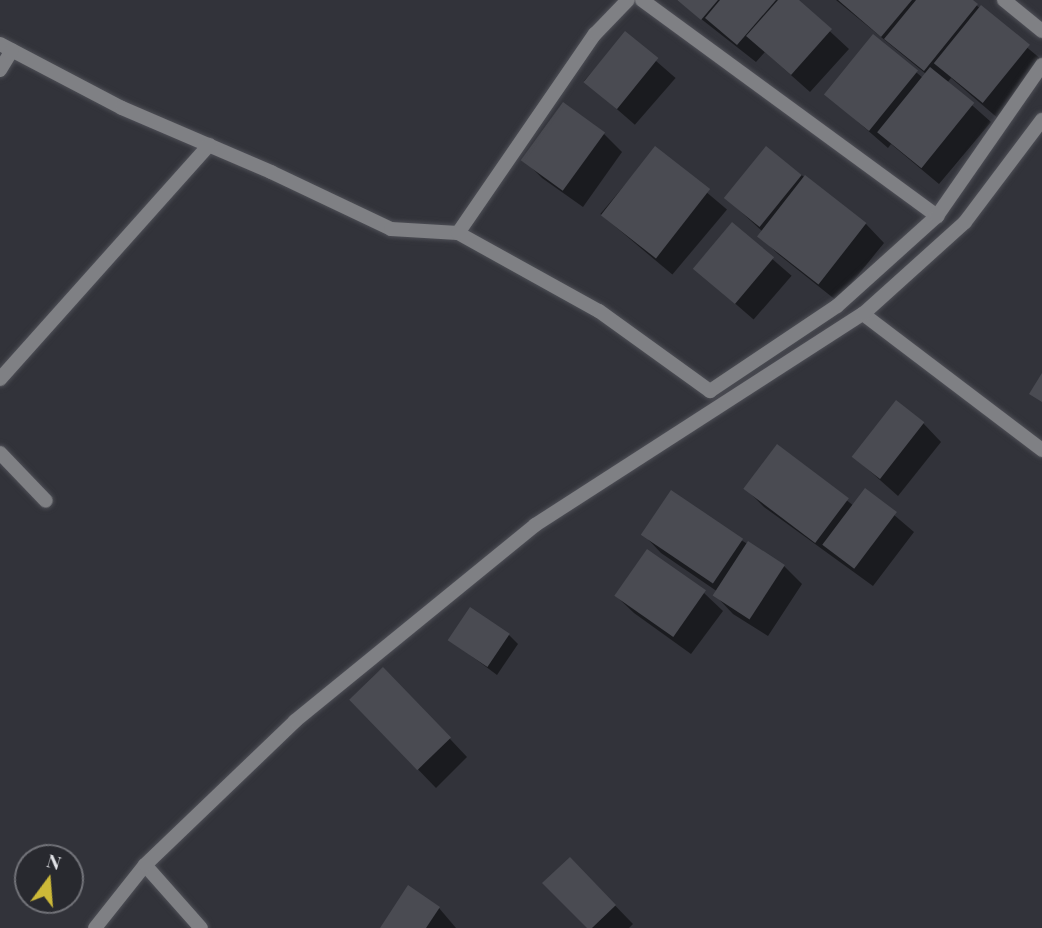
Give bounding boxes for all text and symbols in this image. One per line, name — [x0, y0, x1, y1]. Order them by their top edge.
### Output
north arrow — [14, 844, 84, 914]
text: N — [44, 846, 64, 875]

